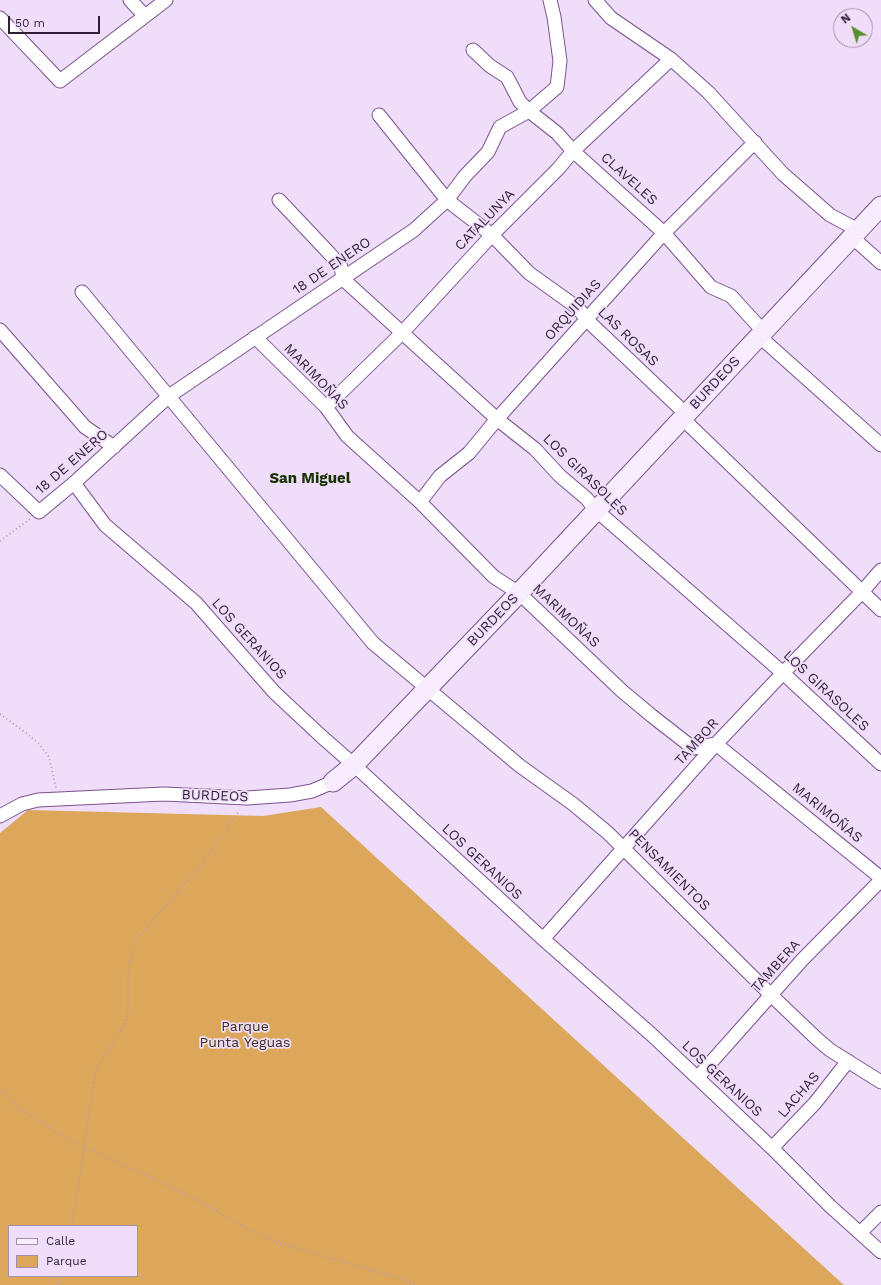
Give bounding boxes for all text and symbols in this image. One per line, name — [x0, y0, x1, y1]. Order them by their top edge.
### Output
scale bar — [10, 8, 102, 34]
north arrow — [833, 8, 873, 48]
text: N — [839, 11, 853, 27]
text: 50 m — [15, 16, 45, 30]
street label: CLAVELES — [597, 149, 661, 209]
street label: CATALUNYA — [452, 186, 518, 254]
street label: 18 DE ENERO — [290, 234, 374, 298]
street label: ORQUIDIAS — [541, 276, 605, 344]
street label: LAS ROSAS — [594, 304, 662, 370]
street label: MARIMOÑAS — [280, 340, 352, 414]
street label: BURDEOS — [686, 353, 744, 413]
street label: 18 DE ENERO — [32, 426, 112, 498]
street label: LOS GIRASOLES — [539, 431, 631, 519]
district label: San Miguel — [269, 470, 351, 488]
street label: MARIMOÑAS — [529, 581, 603, 651]
street label: BURDEOS — [464, 590, 522, 650]
street label: LOS GERANIOS — [208, 595, 290, 683]
street label: LOS GIRASOLES — [780, 647, 872, 735]
street label: TAMBOR — [672, 715, 722, 769]
street label: MARIMOÑAS — [789, 780, 865, 846]
street label: BURDEOS — [181, 786, 249, 806]
street label: LOS GERANIOS — [438, 820, 526, 904]
street label: PENSAMIENTOS — [625, 826, 713, 914]
street label: TAMBERA — [748, 936, 804, 996]
park label: Parque Punta Yeguas — [200, 1019, 290, 1052]
street label: LOS GERANIOS — [678, 1037, 766, 1121]
street label: LACHAS — [775, 1069, 823, 1121]
legend — [8, 1225, 138, 1277]
text: Calle — [46, 1234, 75, 1248]
text: Parque — [46, 1254, 87, 1268]

